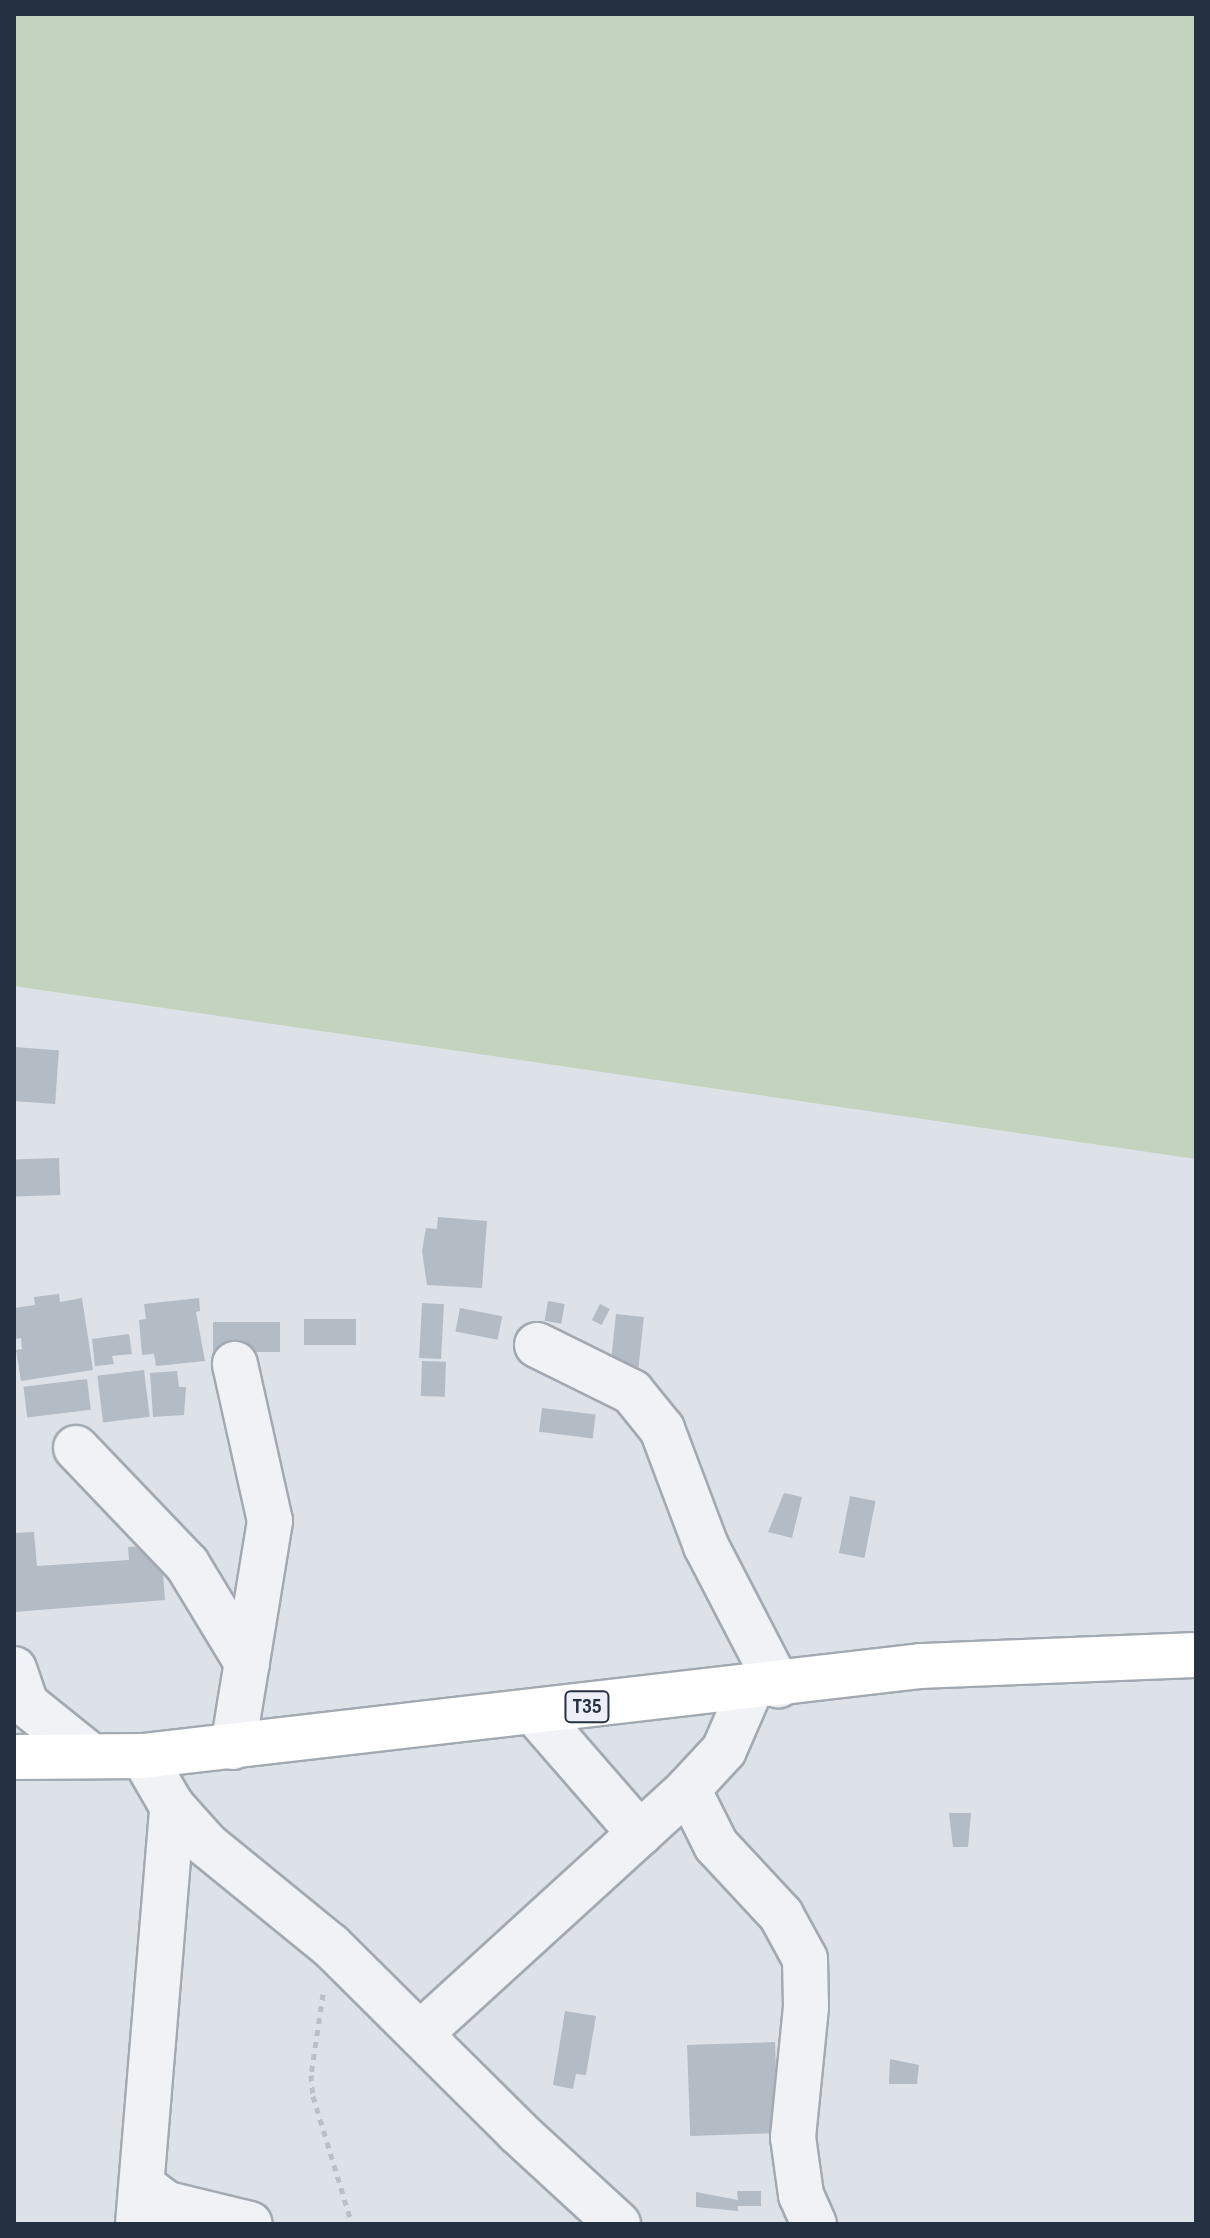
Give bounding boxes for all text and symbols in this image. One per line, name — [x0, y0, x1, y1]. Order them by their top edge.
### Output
road number: T35 — [563, 1689, 611, 1725]

